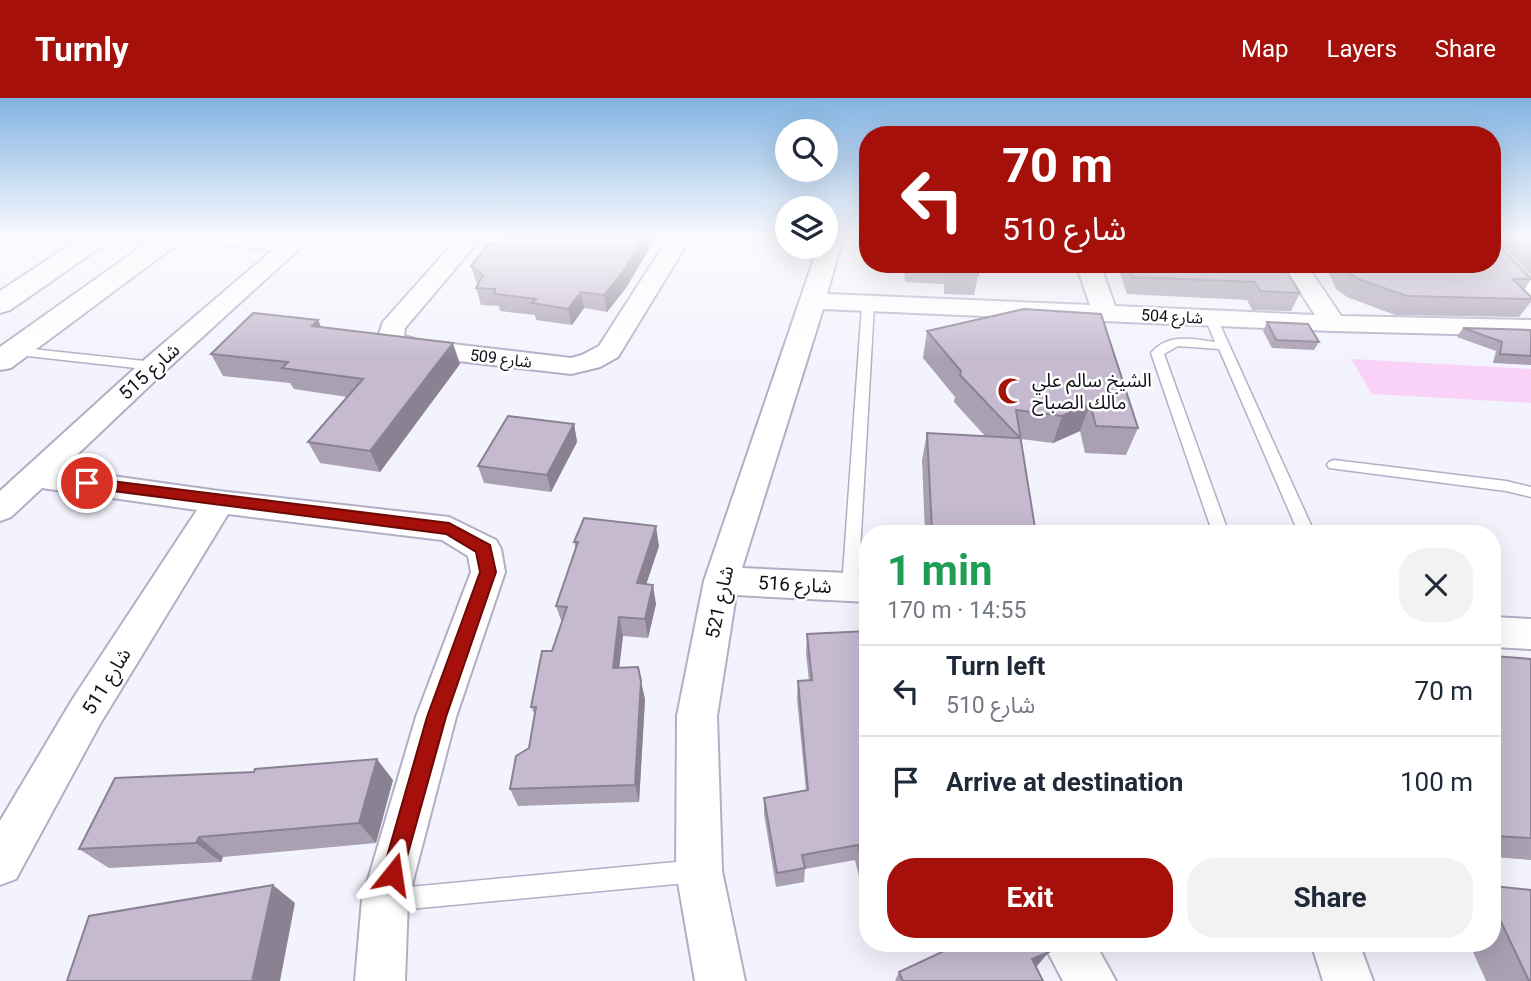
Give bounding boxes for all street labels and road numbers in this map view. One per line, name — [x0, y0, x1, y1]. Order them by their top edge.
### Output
street label: شارع 504 — [1140, 305, 1203, 331]
street label: شارع 515 — [114, 338, 186, 406]
street label: شارع 509 — [469, 345, 533, 375]
street label: شارع 521 — [701, 564, 740, 641]
street label: شارع 516 — [757, 571, 832, 600]
street label: شارع 511 — [77, 644, 137, 720]

